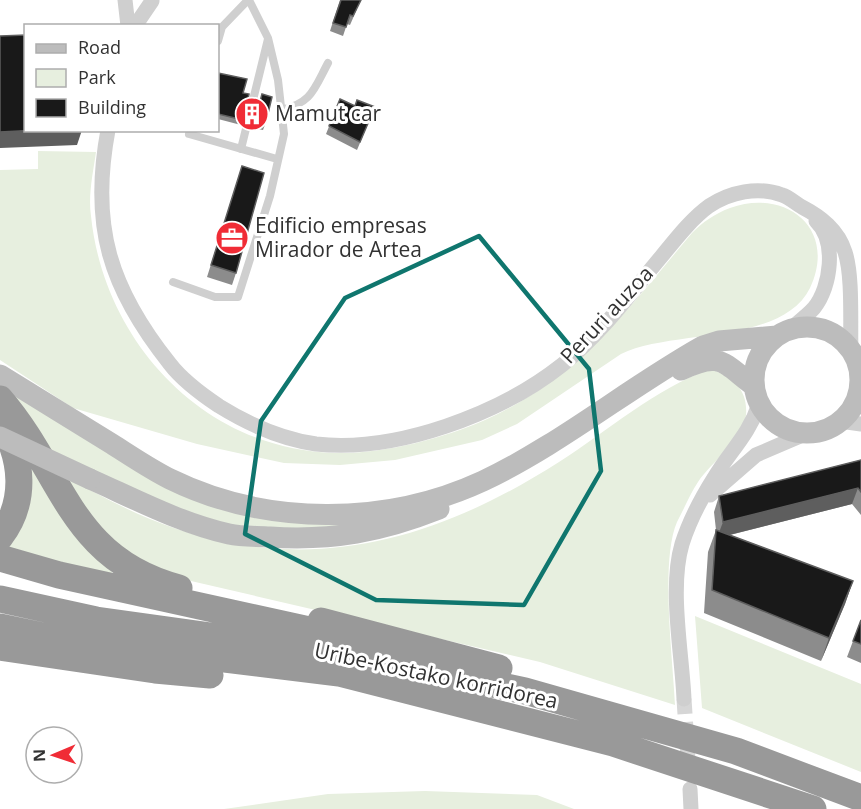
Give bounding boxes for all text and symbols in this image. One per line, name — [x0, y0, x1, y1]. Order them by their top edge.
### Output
legend — [24, 24, 219, 132]
text: Road — [78, 35, 121, 59]
text: Park — [78, 65, 116, 89]
text: Building — [78, 95, 146, 119]
building icon: Mamut car — [234, 96, 270, 132]
place label: Mamut car — [275, 99, 382, 127]
place label: Edificio empresas Mirador de Artea — [255, 211, 427, 263]
office icon: Edificio empresas Mirador de Artea — [214, 220, 250, 256]
street label: Peruri auzoa — [554, 259, 659, 369]
street label: Uribe-Kostako korridorea — [312, 636, 560, 715]
north arrow — [24, 725, 84, 785]
text: N — [28, 749, 50, 762]

